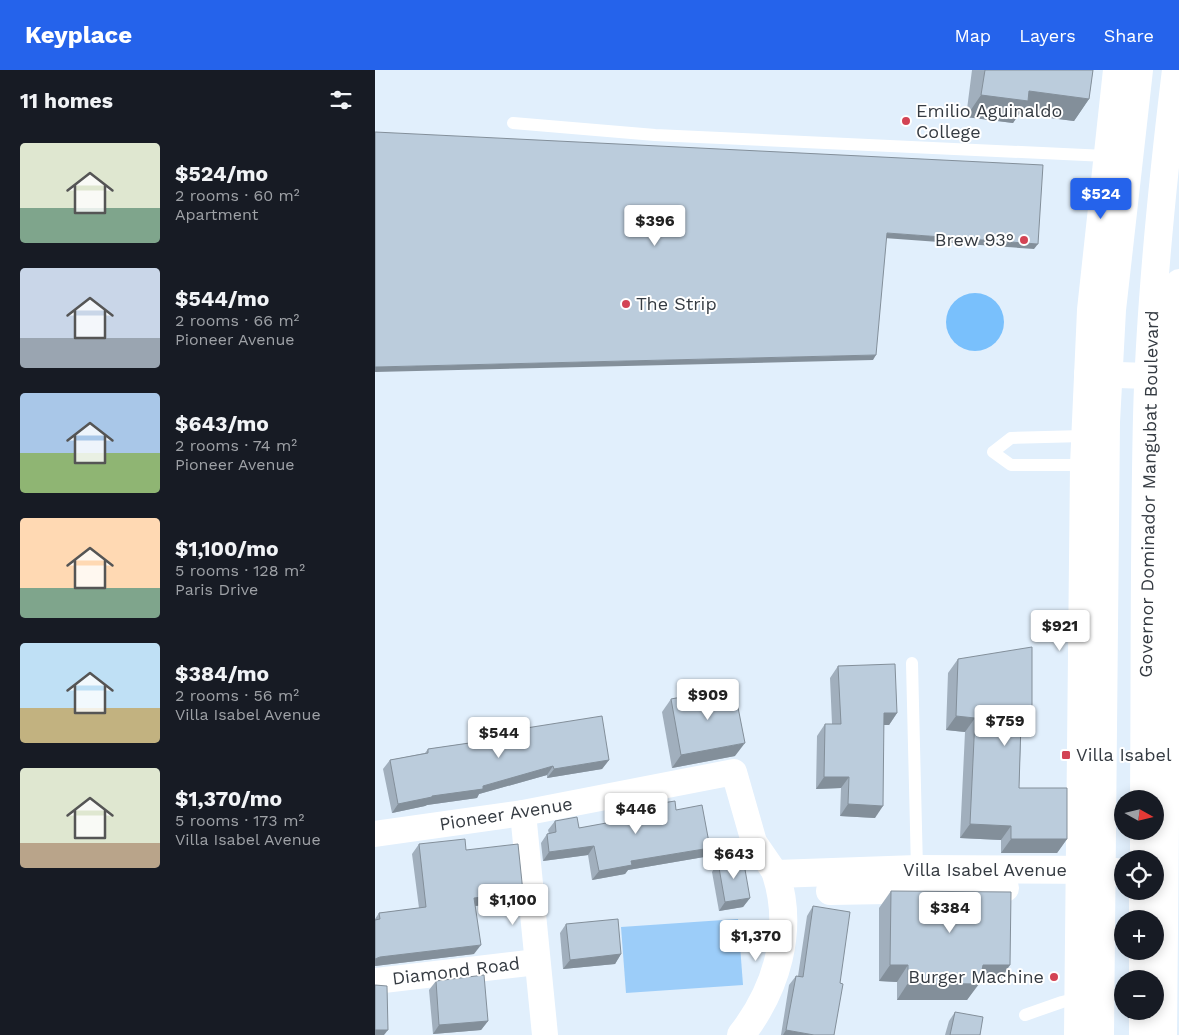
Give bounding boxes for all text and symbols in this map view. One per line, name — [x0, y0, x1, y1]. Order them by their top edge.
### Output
text: Keyplace — [25, 21, 132, 49]
text: Map — [954, 25, 991, 46]
text: Layers — [1019, 25, 1076, 46]
text: Share — [1104, 25, 1154, 46]
icon: filters — [327, 86, 355, 114]
text: 11 homes — [20, 88, 113, 113]
place label: Emilio Aguinaldo College — [916, 100, 1062, 142]
marker: Emilio Aguinaldo College — [900, 115, 912, 127]
text: $524/mo — [175, 161, 268, 186]
icon: home — [60, 163, 120, 223]
pin: $524 — [1071, 178, 1131, 220]
text: $524 — [1081, 184, 1121, 203]
text: 2 rooms · 60 m² — [175, 186, 300, 205]
pin: $396 — [625, 204, 685, 247]
text: Apartment — [175, 205, 258, 224]
text: $396 — [635, 211, 675, 230]
place label: Brew 93° — [935, 229, 1014, 250]
marker: Brew 93° — [1018, 234, 1030, 246]
text: $544/mo — [175, 286, 269, 311]
icon: home — [60, 288, 120, 348]
place label: The Strip — [636, 293, 717, 314]
marker: The Strip — [620, 298, 632, 310]
street label: Governor Dominador Mangubat Boulevard — [1135, 310, 1162, 678]
text: 2 rooms · 66 m² — [175, 311, 299, 330]
text: Pioneer Avenue — [175, 330, 295, 349]
text: $643/mo — [175, 411, 269, 436]
icon: home — [60, 413, 120, 473]
text: 2 rooms · 74 m² — [175, 436, 297, 455]
text: Pioneer Avenue — [175, 455, 295, 474]
text: $1,100/mo — [175, 536, 279, 561]
icon: home — [60, 538, 120, 598]
text: 5 rooms · 128 m² — [175, 561, 305, 580]
text: Paris Drive — [175, 580, 258, 599]
pin: $921 — [1030, 610, 1090, 652]
text: $921 — [1042, 616, 1078, 635]
text: $384/mo — [175, 661, 269, 686]
icon: home — [60, 663, 120, 723]
pin: $909 — [678, 678, 738, 721]
text: $909 — [688, 685, 728, 704]
text: 2 rooms · 56 m² — [175, 686, 299, 705]
pin: $759 — [975, 704, 1035, 747]
text: Villa Isabel Avenue — [175, 705, 321, 724]
text: $759 — [986, 711, 1024, 730]
pin: $544 — [469, 716, 529, 759]
text: $544 — [479, 723, 519, 742]
place label: Villa Isabel — [1076, 744, 1172, 765]
marker: Villa Isabel — [1060, 749, 1072, 761]
text: $1,370/mo — [175, 786, 282, 811]
icon: home — [60, 788, 120, 848]
north arrow — [1114, 790, 1164, 840]
map controls — [1114, 790, 1164, 1020]
pin: $446 — [606, 792, 666, 835]
street label: Pioneer Avenue — [438, 793, 574, 834]
text: $446 — [616, 799, 656, 818]
text: 5 rooms · 173 m² — [175, 811, 304, 830]
text: Villa Isabel Avenue — [175, 830, 321, 849]
pin: $643 — [704, 838, 764, 880]
text: $643 — [714, 844, 754, 863]
button: locate — [1114, 850, 1164, 900]
street label: Villa Isabel Avenue — [903, 859, 1067, 880]
pin: $1,100 — [472, 884, 554, 926]
text: $1,100 — [489, 890, 537, 909]
pin: $384 — [920, 892, 980, 934]
text: $384 — [930, 898, 970, 917]
button: + — [1114, 910, 1164, 960]
pin: $1,370 — [715, 920, 797, 962]
text: $1,370 — [731, 926, 781, 945]
street label: Diamond Road — [391, 952, 521, 989]
place label: Burger Machine — [908, 966, 1044, 987]
button: − — [1114, 970, 1164, 1020]
marker: Burger Machine — [1048, 971, 1060, 983]

